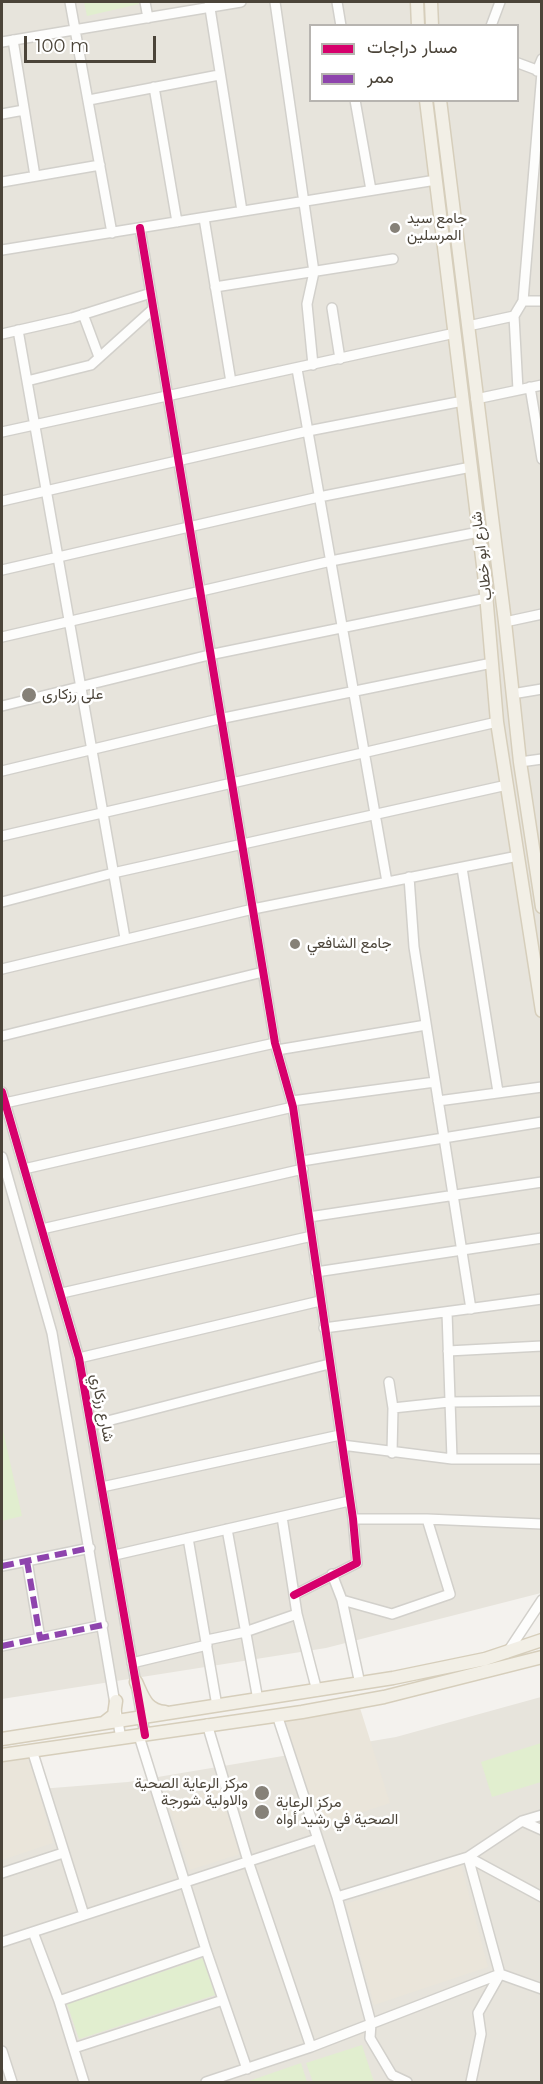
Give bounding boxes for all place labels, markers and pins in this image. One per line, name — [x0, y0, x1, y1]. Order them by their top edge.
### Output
place label: جامع سيد المرسلين — [407, 210, 467, 245]
marker: جامع سيد المرسلين — [388, 221, 402, 235]
marker: على رزكارى — [20, 686, 38, 704]
place label: على رزكارى — [42, 686, 103, 704]
place label: جامع الشافعي — [307, 935, 391, 953]
marker: جامع الشافعي — [288, 937, 302, 951]
place label: مركز الرعاية الصحية والاولية شورجة — [135, 1775, 248, 1810]
marker: مركز الرعاية الصحية والاولية شورجة — [253, 1784, 271, 1802]
place label: مركز الرعاية الصحية في رشيد أواه — [276, 1794, 398, 1829]
marker: مركز الرعاية الصحية في رشيد أواه — [253, 1803, 271, 1821]

